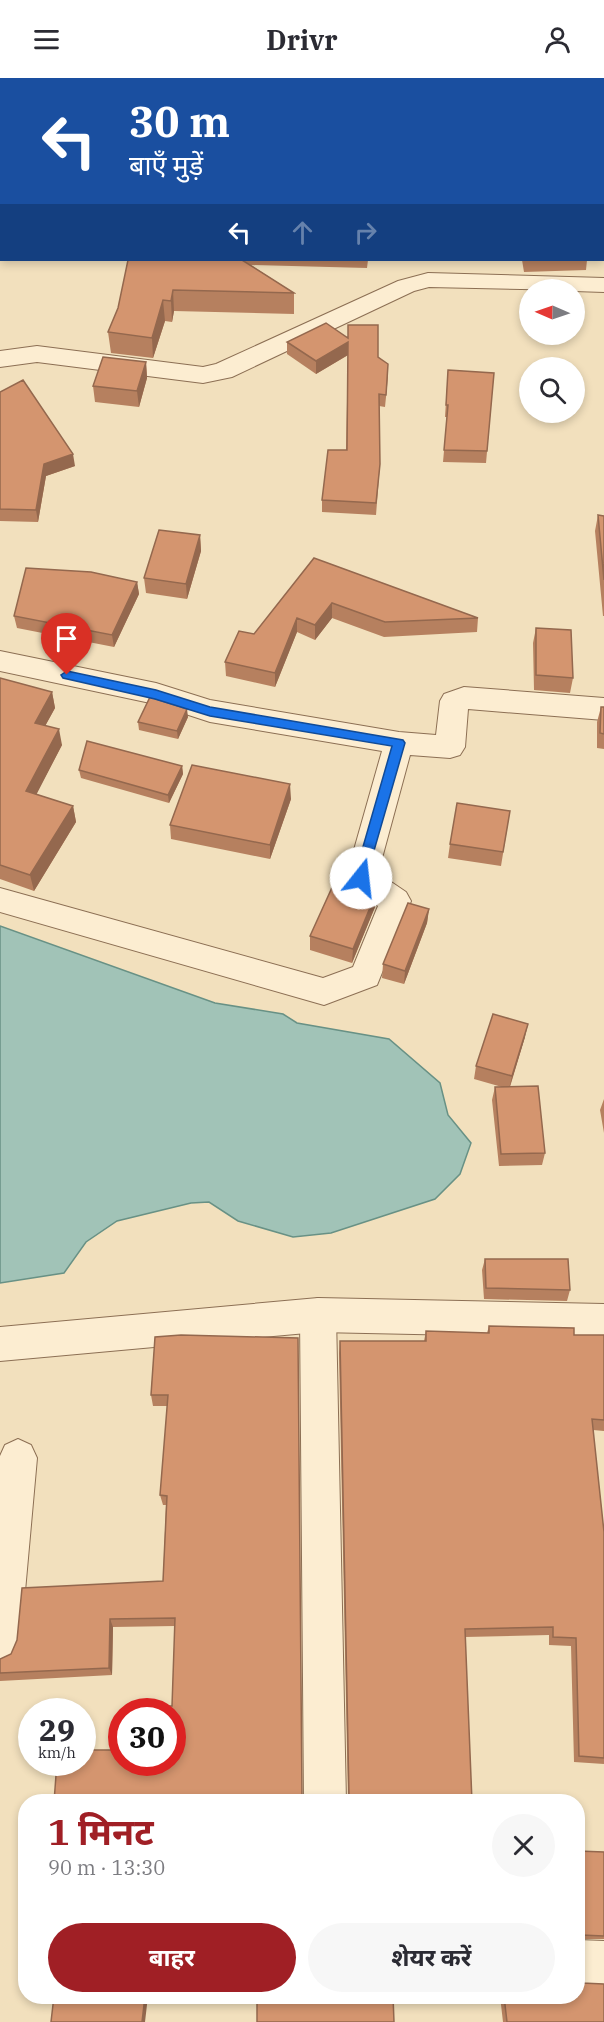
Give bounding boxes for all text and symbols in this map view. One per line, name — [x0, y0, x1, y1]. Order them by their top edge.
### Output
text: Drivr — [266, 22, 338, 57]
icon: menu — [30, 23, 63, 56]
icon: person — [541, 23, 574, 56]
text: 30 m — [129, 94, 230, 149]
icon: left — [30, 102, 108, 180]
text: बाएँ मुड़ें — [129, 147, 203, 182]
icon: left — [223, 216, 256, 249]
icon: ahead — [286, 216, 319, 249]
icon: right — [349, 216, 382, 249]
north arrow — [519, 279, 585, 345]
map controls — [519, 279, 585, 423]
button: search — [519, 357, 585, 423]
pin — [41, 613, 92, 675]
icon: arrive — [50, 622, 83, 655]
position arrow — [329, 846, 393, 910]
speed limit sign: 30 — [108, 1698, 186, 1776]
text: 29 — [39, 1710, 75, 1749]
text: km/h — [38, 1743, 76, 1762]
text: 1 मिनट — [48, 1808, 154, 1855]
button: close — [492, 1814, 555, 1877]
text: 90 m · 13:30 — [48, 1854, 165, 1881]
button: बाहर — [48, 1923, 296, 1992]
button: शेयर करें — [308, 1923, 555, 1992]

